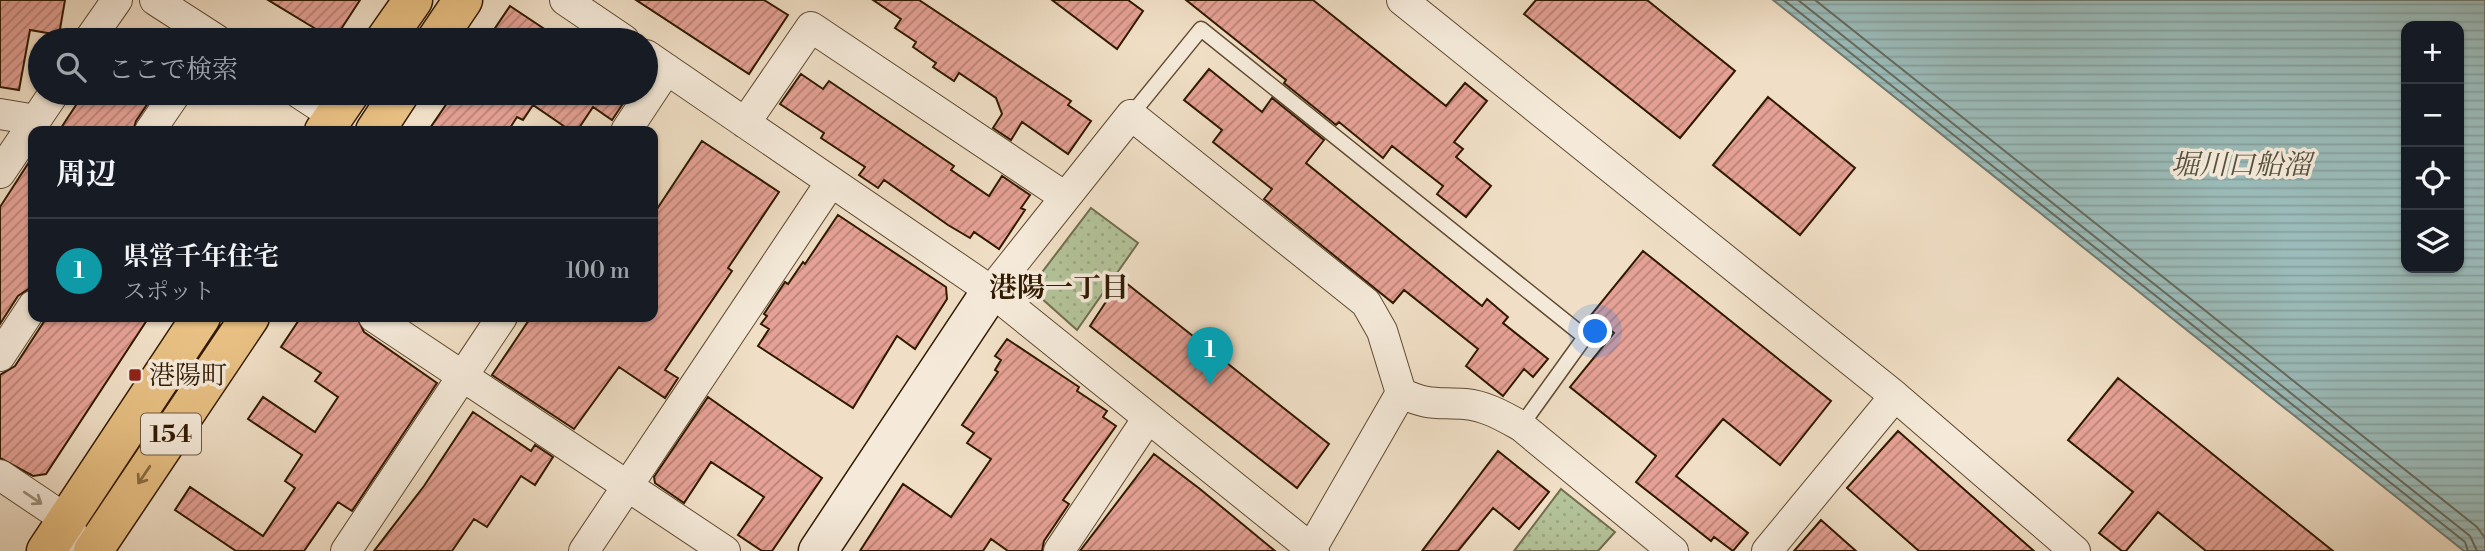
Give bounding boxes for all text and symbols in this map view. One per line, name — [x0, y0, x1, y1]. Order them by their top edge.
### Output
map controls — [2401, 21, 2464, 273]
button: + — [2401, 21, 2464, 84]
search box — [28, 28, 658, 105]
icon: search — [52, 48, 90, 86]
text: ここで検索 — [108, 54, 238, 86]
button: − — [2401, 84, 2464, 147]
button: locate — [2401, 147, 2464, 210]
water label: 堀川口船溜 — [2171, 148, 2316, 183]
text: 周辺 — [56, 156, 116, 194]
button: layers — [2401, 210, 2464, 273]
text: 県営千年住宅 — [123, 241, 279, 273]
text: 1 — [73, 257, 85, 285]
text: 100 m — [565, 257, 630, 285]
district label: 港陽一丁目 — [989, 271, 1129, 306]
text: スポット — [123, 278, 215, 306]
your location — [1578, 314, 1612, 348]
pin: 1 — [1187, 327, 1233, 385]
place label: 港陽町 — [149, 360, 227, 392]
marker: 港陽町 — [127, 367, 143, 383]
road number: 154 — [141, 414, 201, 454]
one-way arrow — [136, 465, 151, 484]
one-way arrow — [23, 491, 43, 505]

